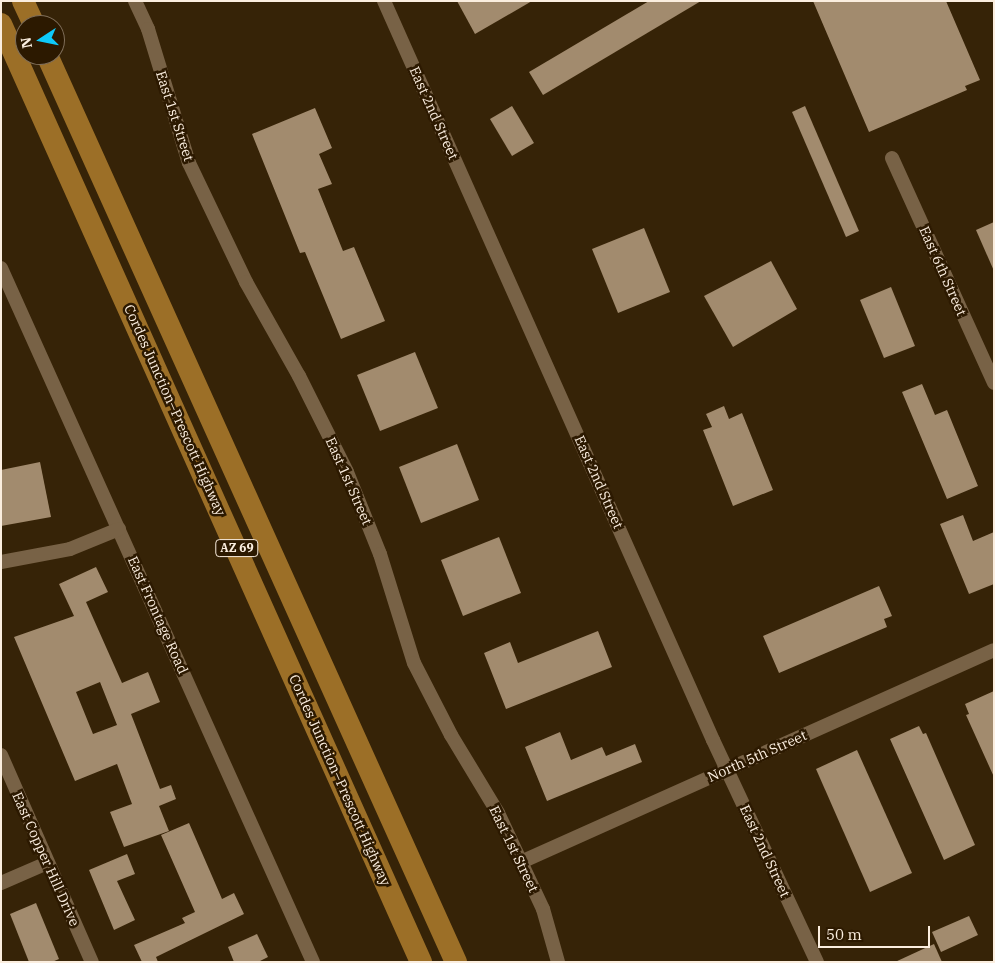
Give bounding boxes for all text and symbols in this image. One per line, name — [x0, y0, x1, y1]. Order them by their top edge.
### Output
north arrow — [15, 15, 65, 65]
text: N — [16, 36, 36, 50]
street label: East 2nd Street — [406, 64, 462, 162]
street label: East 1st Street — [152, 69, 198, 163]
street label: East 6th Street — [916, 224, 970, 318]
street label: Cordes Junction–Prescott Highway — [121, 302, 229, 518]
street label: East 2nd Street — [571, 433, 627, 531]
street label: East 1st Street — [322, 435, 376, 527]
road number: AZ 69 — [214, 538, 260, 558]
street label: East Frontage Road — [124, 553, 192, 677]
street label: Cordes Junction–Prescott Highway — [286, 672, 394, 888]
street label: North 5th Street — [705, 727, 809, 785]
street label: East Copper Hill Drive — [9, 789, 83, 929]
street label: East 2nd Street — [736, 802, 794, 900]
street label: East 1st Street — [486, 803, 542, 895]
scale bar — [820, 916, 932, 948]
text: 50 m — [826, 925, 862, 944]

